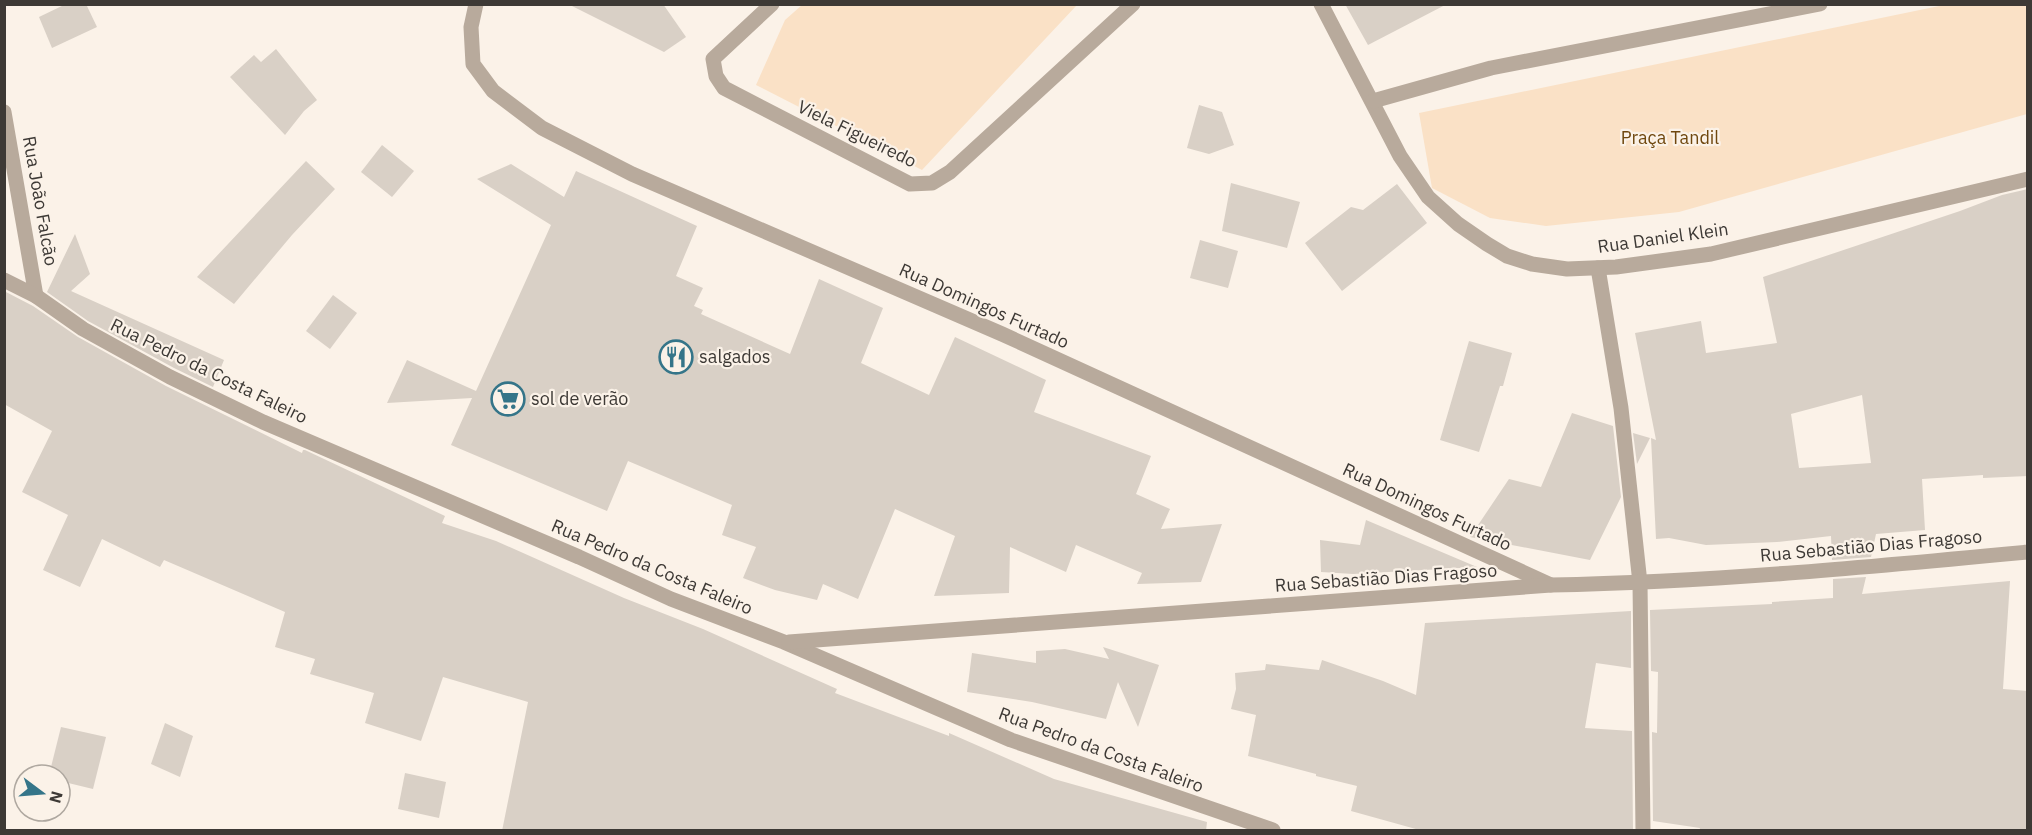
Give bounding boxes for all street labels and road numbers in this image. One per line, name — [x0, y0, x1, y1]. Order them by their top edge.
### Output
street label: Viela Figueiredo — [794, 95, 921, 172]
street label: Rua João Falcão — [18, 134, 63, 268]
street label: Rua Daniel Klein — [1596, 217, 1730, 258]
street label: Rua Domingos Furtado — [896, 258, 1073, 353]
street label: Rua Pedro da Costa Faleiro — [107, 313, 312, 428]
street label: Rua Domingos Furtado — [1339, 457, 1515, 556]
street label: Rua Pedro da Costa Faleiro — [548, 514, 756, 619]
street label: Rua Sebastião Dias Fragoso — [1759, 524, 1983, 567]
street label: Rua Sebastião Dias Fragoso — [1274, 558, 1498, 597]
street label: Rua Pedro da Costa Faleiro — [996, 702, 1207, 797]

